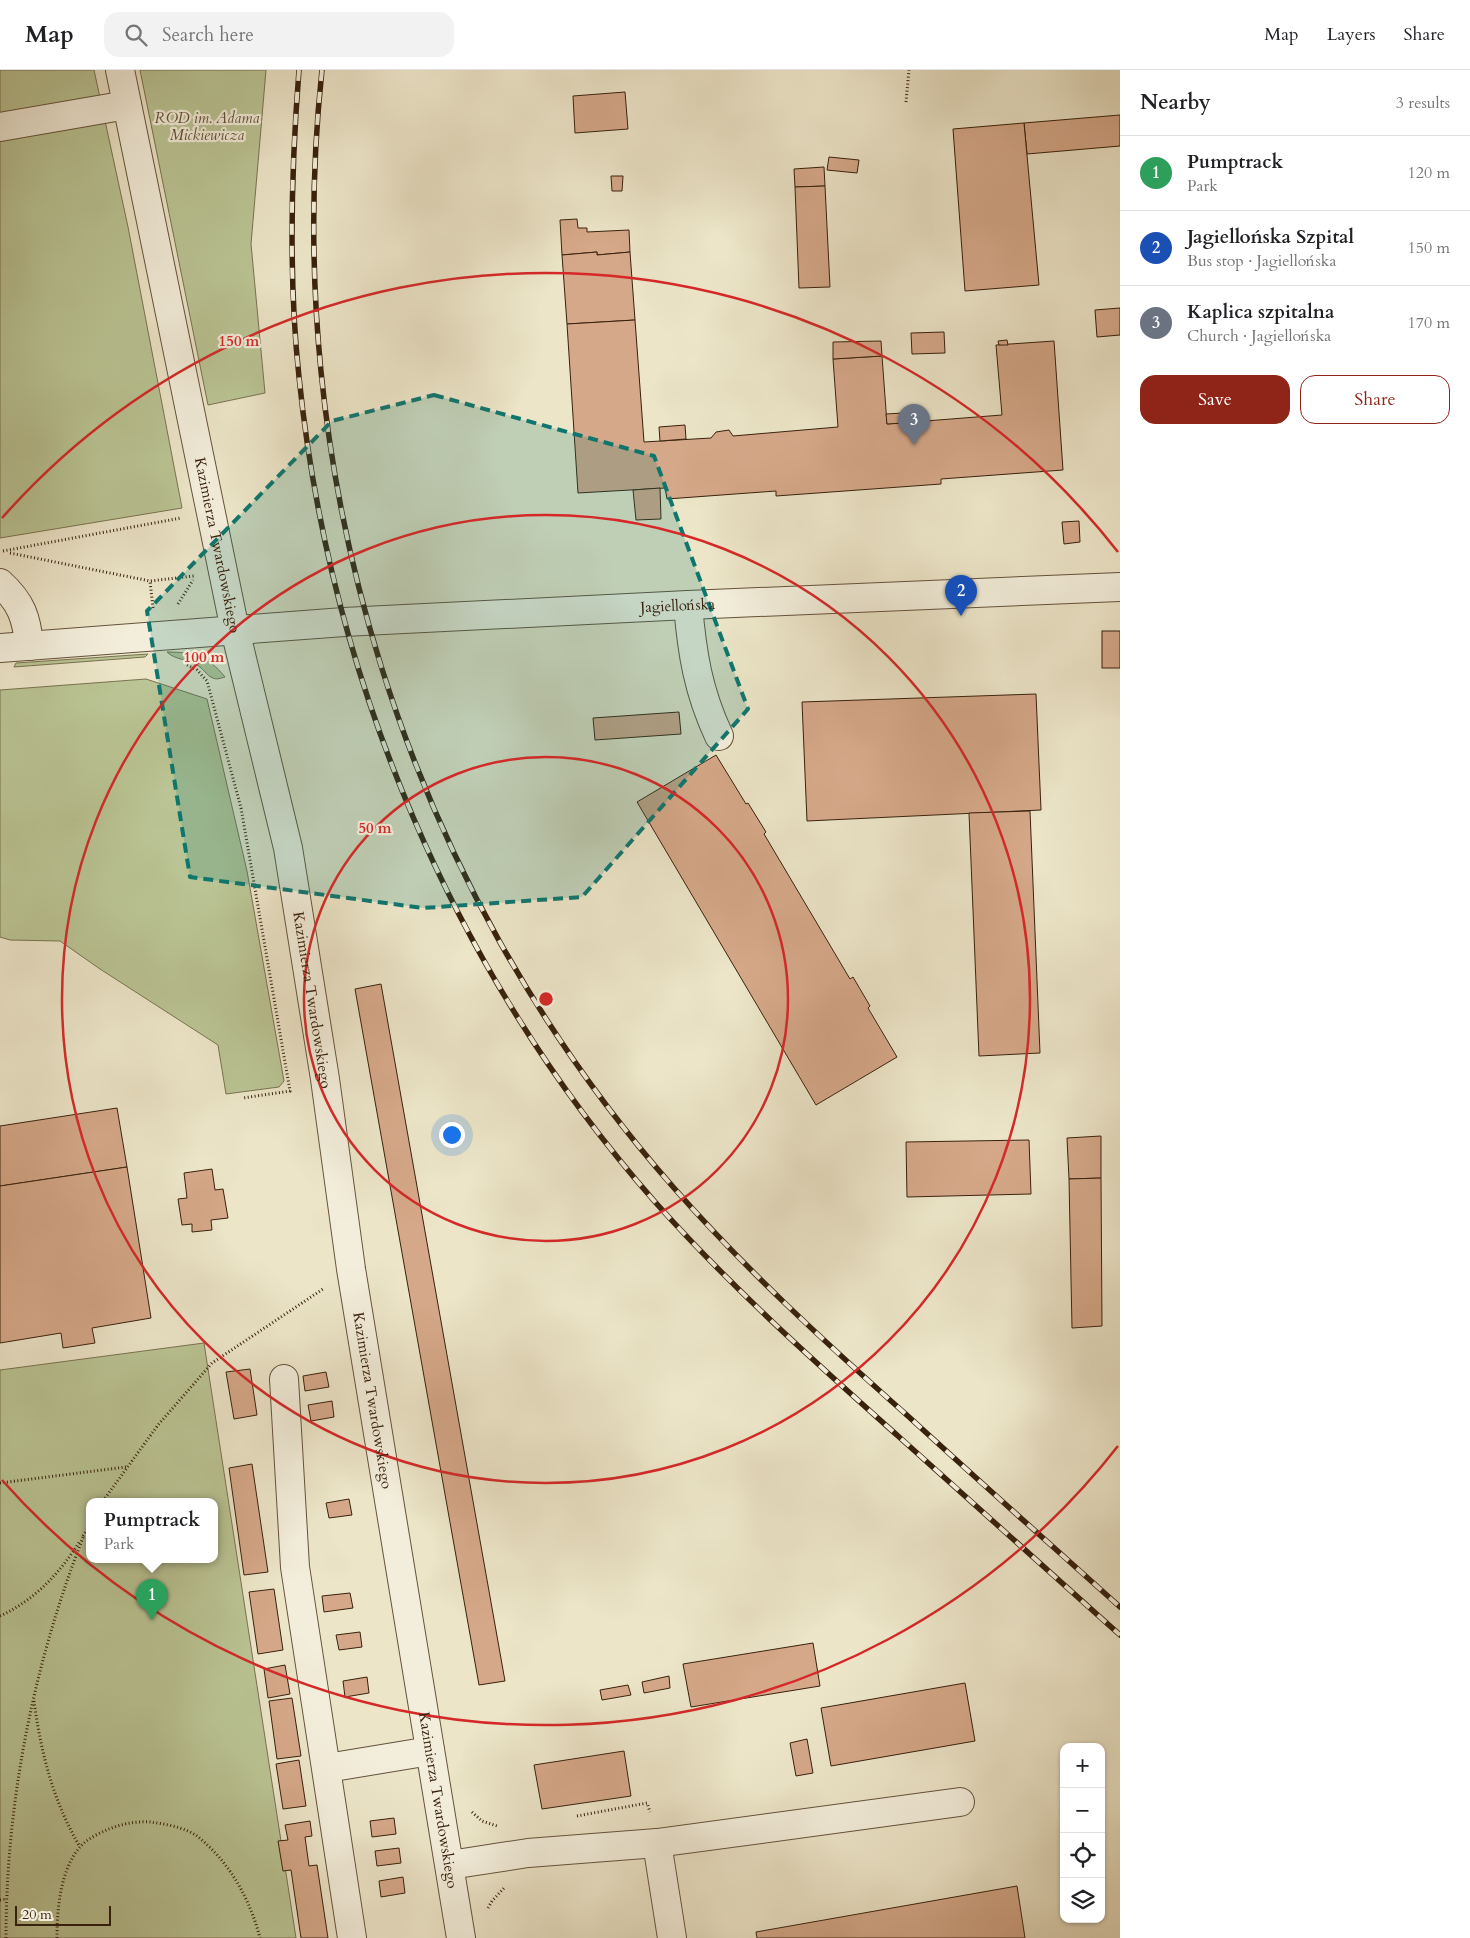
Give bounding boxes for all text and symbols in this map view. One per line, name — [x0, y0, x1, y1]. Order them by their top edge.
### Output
search box — [104, 12, 454, 57]
text: Map — [25, 18, 74, 51]
icon: search — [122, 21, 150, 49]
text: Search here — [162, 22, 254, 48]
text: Map — [1264, 22, 1299, 47]
text: Layers — [1327, 22, 1376, 47]
text: Share — [1404, 22, 1445, 47]
text: Nearby — [1140, 88, 1211, 117]
text: 3 results — [1396, 92, 1450, 114]
park label: ROD im. Adama Mickiewicza — [155, 108, 260, 145]
text: Pumptrack — [1187, 149, 1283, 175]
text: 1 — [1152, 162, 1160, 184]
text: 120 m — [1408, 162, 1450, 184]
text: Park — [1187, 175, 1218, 197]
text: Jagiellońska Szpital — [1187, 224, 1354, 250]
text: 2 — [1152, 237, 1160, 259]
text: 150 m — [1408, 237, 1450, 259]
text: Bus stop · Jagiellońska — [1187, 250, 1336, 272]
text: Kaplica szpitalna — [1187, 299, 1334, 325]
text: 3 — [1152, 312, 1160, 334]
text: 170 m — [1408, 312, 1450, 334]
text: Church · Jagiellońska — [1187, 325, 1331, 347]
text: 150 m — [219, 331, 260, 351]
button: Save — [1140, 375, 1290, 424]
button: Share — [1300, 375, 1450, 424]
pin: 3 — [898, 404, 930, 445]
street label: Kazimierza Twardowskiego — [190, 456, 245, 635]
pin: 2 — [945, 575, 977, 616]
street label: Jagiellońska — [638, 594, 716, 617]
text: 100 m — [184, 647, 225, 667]
text: 50 m — [358, 818, 392, 838]
street label: Kazimierza Twardowskiego — [288, 910, 336, 1090]
centre of rings — [537, 990, 555, 1008]
your location — [439, 1122, 465, 1148]
street label: Kazimierza Twardowskiego — [348, 1311, 397, 1490]
popup — [86, 1498, 218, 1563]
text: Pumptrack — [104, 1507, 200, 1533]
text: Park — [104, 1533, 135, 1555]
pin: 1 — [136, 1579, 168, 1620]
street label: Kazimierza Twardowskiego — [414, 1710, 463, 1890]
map controls — [1060, 1743, 1105, 1923]
button: + — [1060, 1743, 1105, 1788]
button: − — [1060, 1788, 1105, 1833]
button: locate — [1060, 1833, 1105, 1878]
button: layers — [1060, 1878, 1105, 1923]
scale bar — [15, 1903, 111, 1926]
text: 20 m — [22, 1905, 52, 1924]

